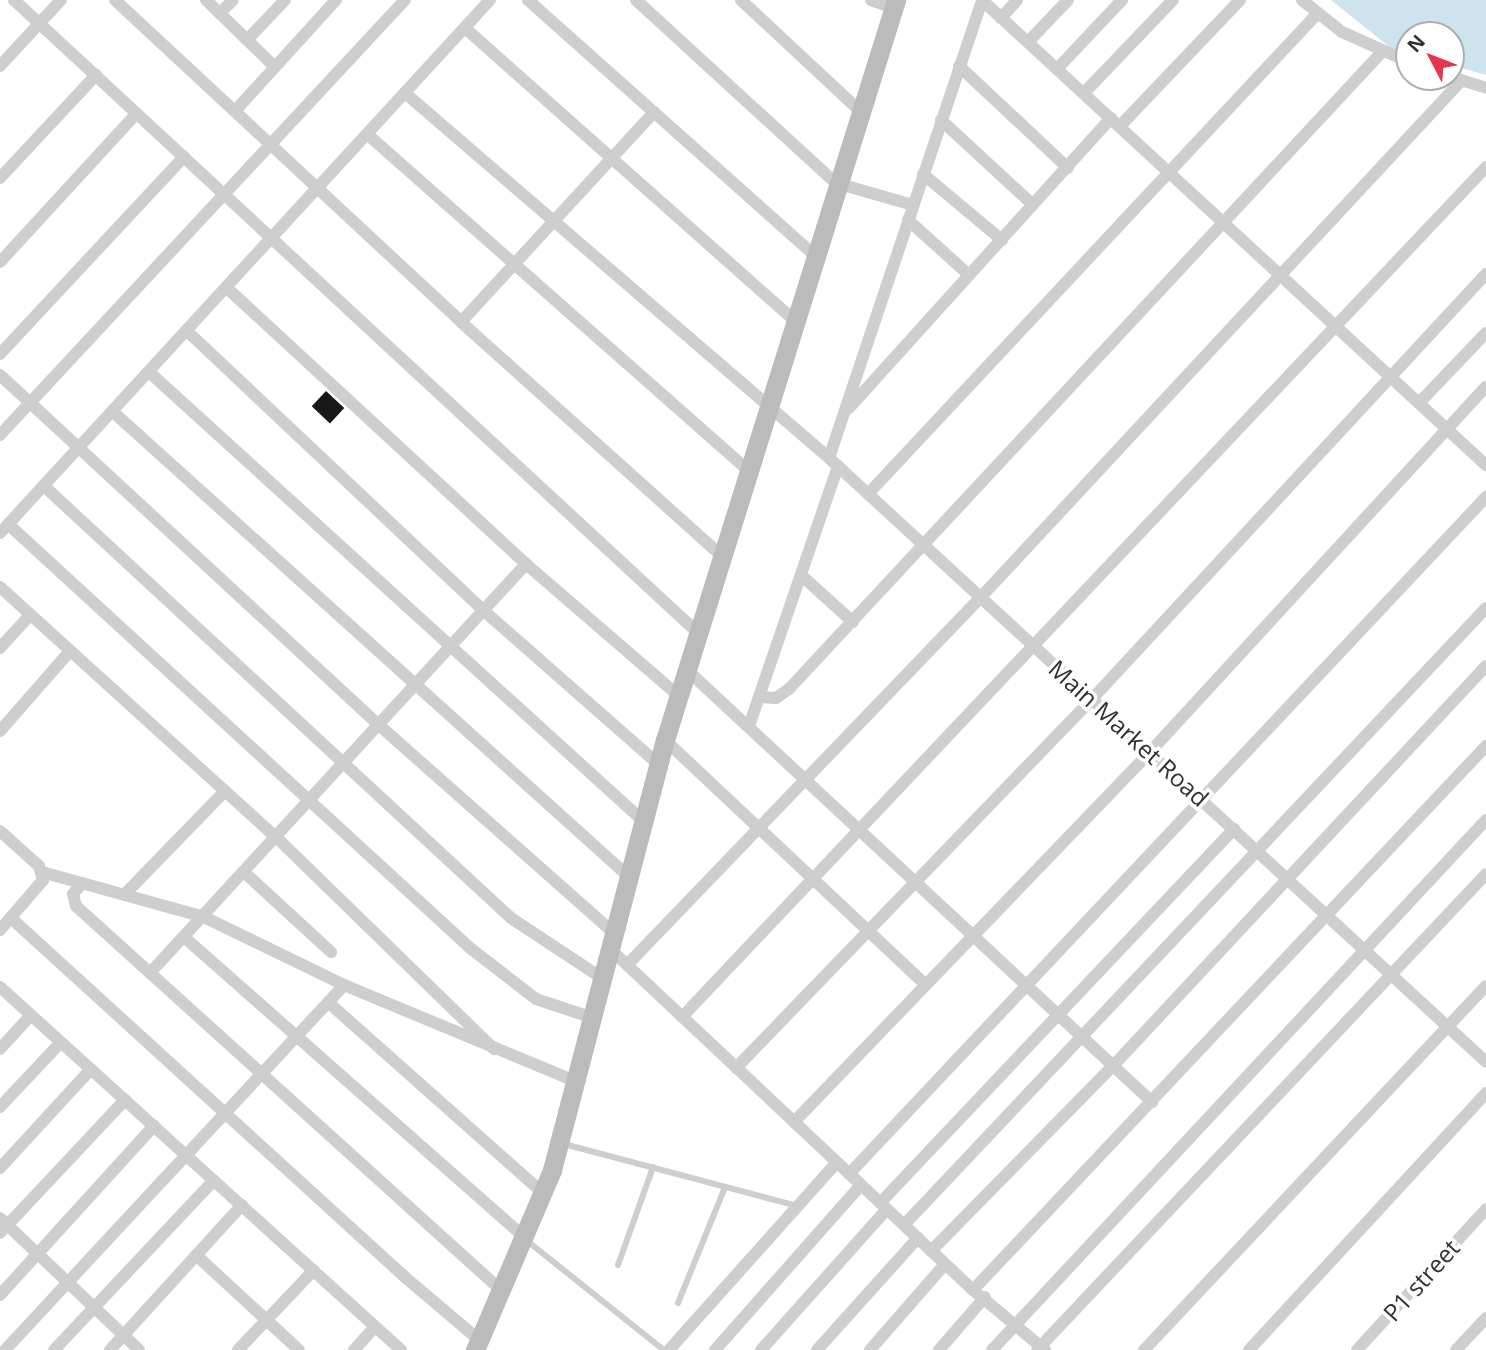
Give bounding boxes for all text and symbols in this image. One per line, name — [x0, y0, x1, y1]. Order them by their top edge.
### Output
north arrow — [1395, 21, 1465, 91]
text: N — [1401, 29, 1431, 58]
street label: Main Market Road — [1043, 654, 1215, 812]
street label: P1 street — [1377, 1233, 1465, 1327]

